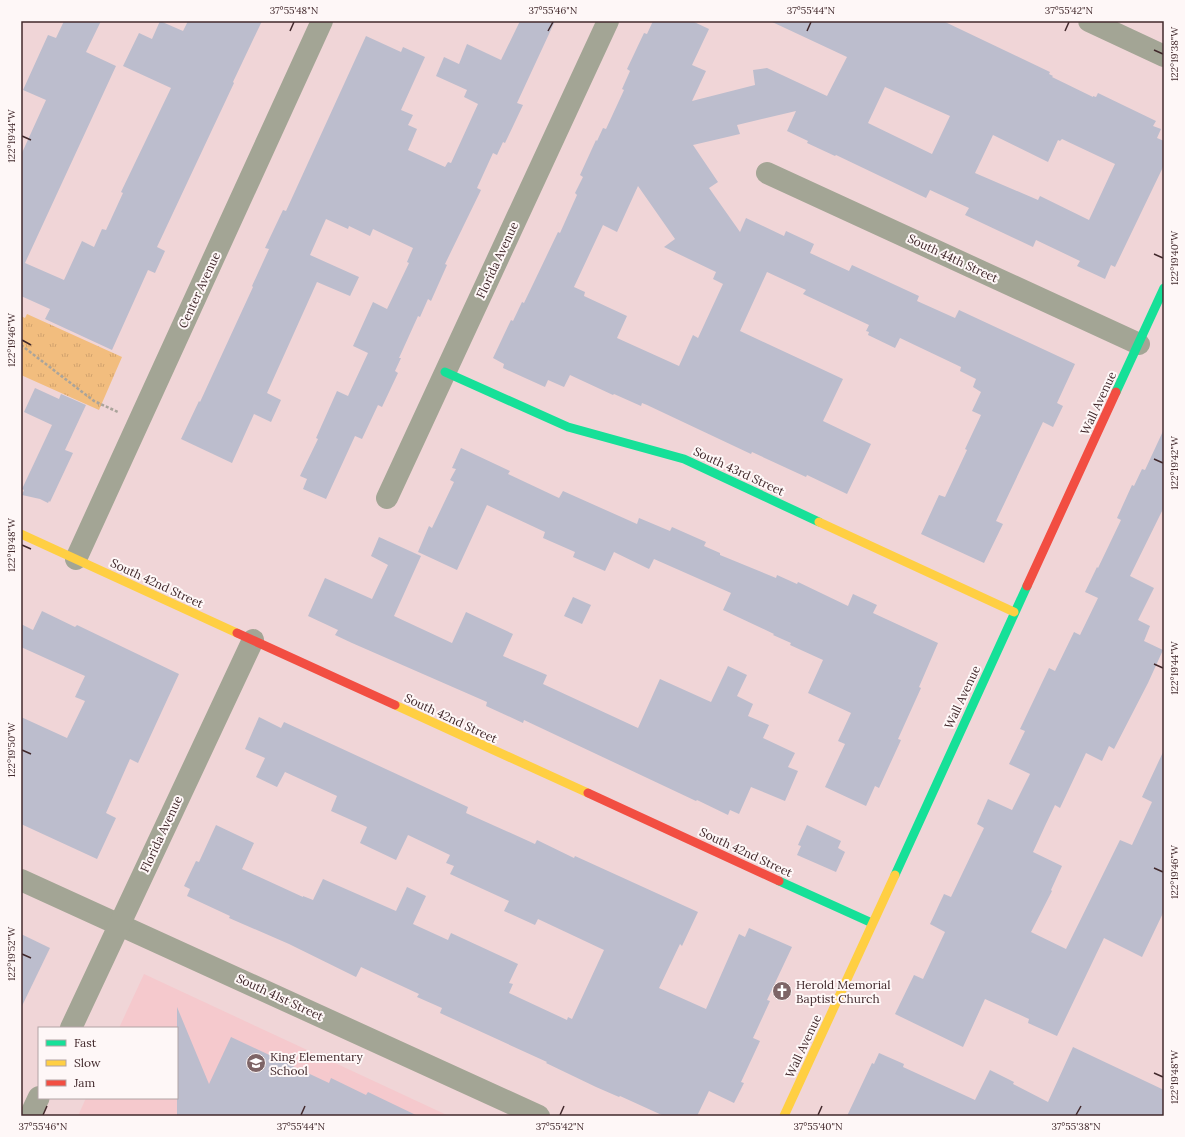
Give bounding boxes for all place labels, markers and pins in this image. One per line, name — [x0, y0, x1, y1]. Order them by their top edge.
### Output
place label: Herold Memorial Baptist Church — [796, 977, 891, 1006]
church icon: Herold Memorial Baptist Church — [771, 980, 793, 1002]
place label: King Elementary School — [270, 1049, 364, 1078]
school or university icon: King Elementary School — [245, 1052, 267, 1074]

